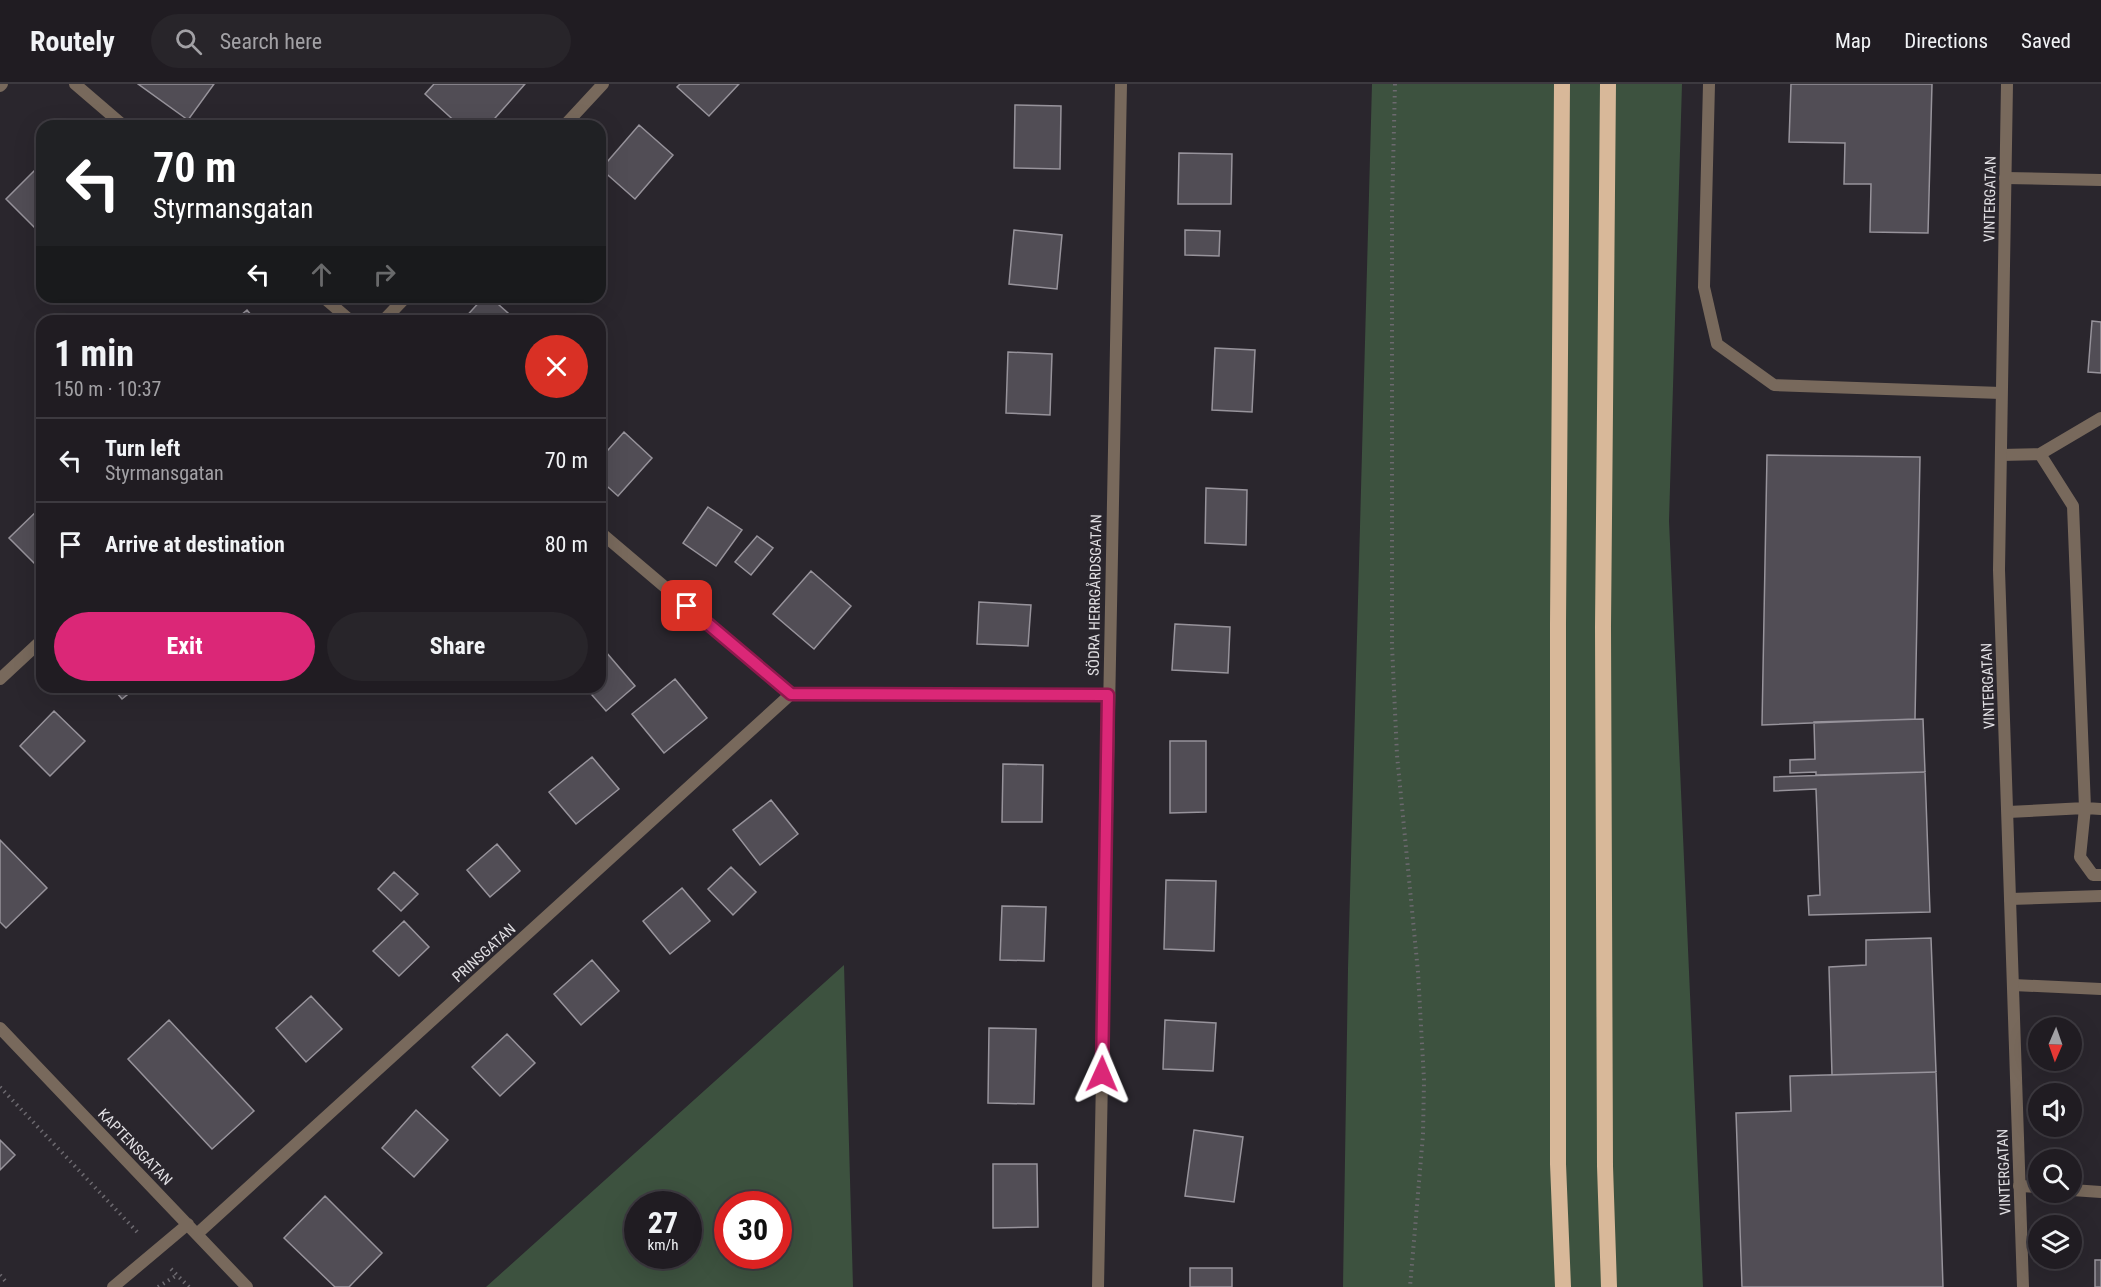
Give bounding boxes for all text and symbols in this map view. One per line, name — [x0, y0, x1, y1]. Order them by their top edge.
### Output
search box — [151, 14, 571, 68]
text: Routely — [30, 25, 115, 58]
icon: search — [172, 25, 205, 58]
text: Search here — [220, 29, 322, 54]
text: Map — [1835, 29, 1871, 53]
text: Directions — [1904, 29, 1988, 53]
text: Saved — [2021, 29, 2071, 53]
text: 70 m — [153, 143, 236, 192]
icon: left — [54, 144, 132, 222]
street label: VINTERGATAN — [1980, 156, 2000, 242]
text: Styrmansgatan — [153, 193, 313, 225]
icon: left — [242, 258, 275, 291]
icon: ahead — [305, 258, 338, 291]
icon: right — [368, 258, 401, 291]
text: 1 min — [54, 333, 134, 375]
button: close — [525, 335, 588, 398]
text: 150 m · 10:37 — [54, 377, 161, 401]
text: Turn left — [105, 436, 180, 461]
icon: left — [54, 444, 87, 477]
text: 70 m — [545, 448, 588, 473]
text: Styrmansgatan — [105, 461, 224, 485]
street label: SÖDRA HERRGÅRDSGATAN — [1085, 514, 1105, 676]
icon: arrive — [54, 528, 87, 561]
text: Arrive at destination — [105, 532, 285, 557]
text: 80 m — [545, 532, 588, 557]
pin — [661, 580, 712, 631]
icon: arrive — [670, 589, 703, 622]
button: Exit — [54, 612, 315, 681]
button: Share — [327, 612, 588, 681]
street label: VINTERGATAN — [1978, 643, 1998, 729]
street label: PRINSGATAN — [449, 920, 519, 986]
north arrow — [2028, 1017, 2082, 1071]
map controls — [2028, 1017, 2082, 1269]
position arrow — [1070, 1042, 1134, 1106]
button: sound — [2028, 1083, 2082, 1137]
street label: KAPTENSGATAN — [94, 1105, 176, 1189]
street label: VINTERGATAN — [1994, 1129, 2014, 1215]
button: search — [2028, 1149, 2082, 1203]
speed limit sign: 30 — [714, 1191, 792, 1269]
text: 27 — [648, 1205, 678, 1240]
button: layers — [2028, 1215, 2082, 1269]
text: km/h — [648, 1236, 678, 1254]

